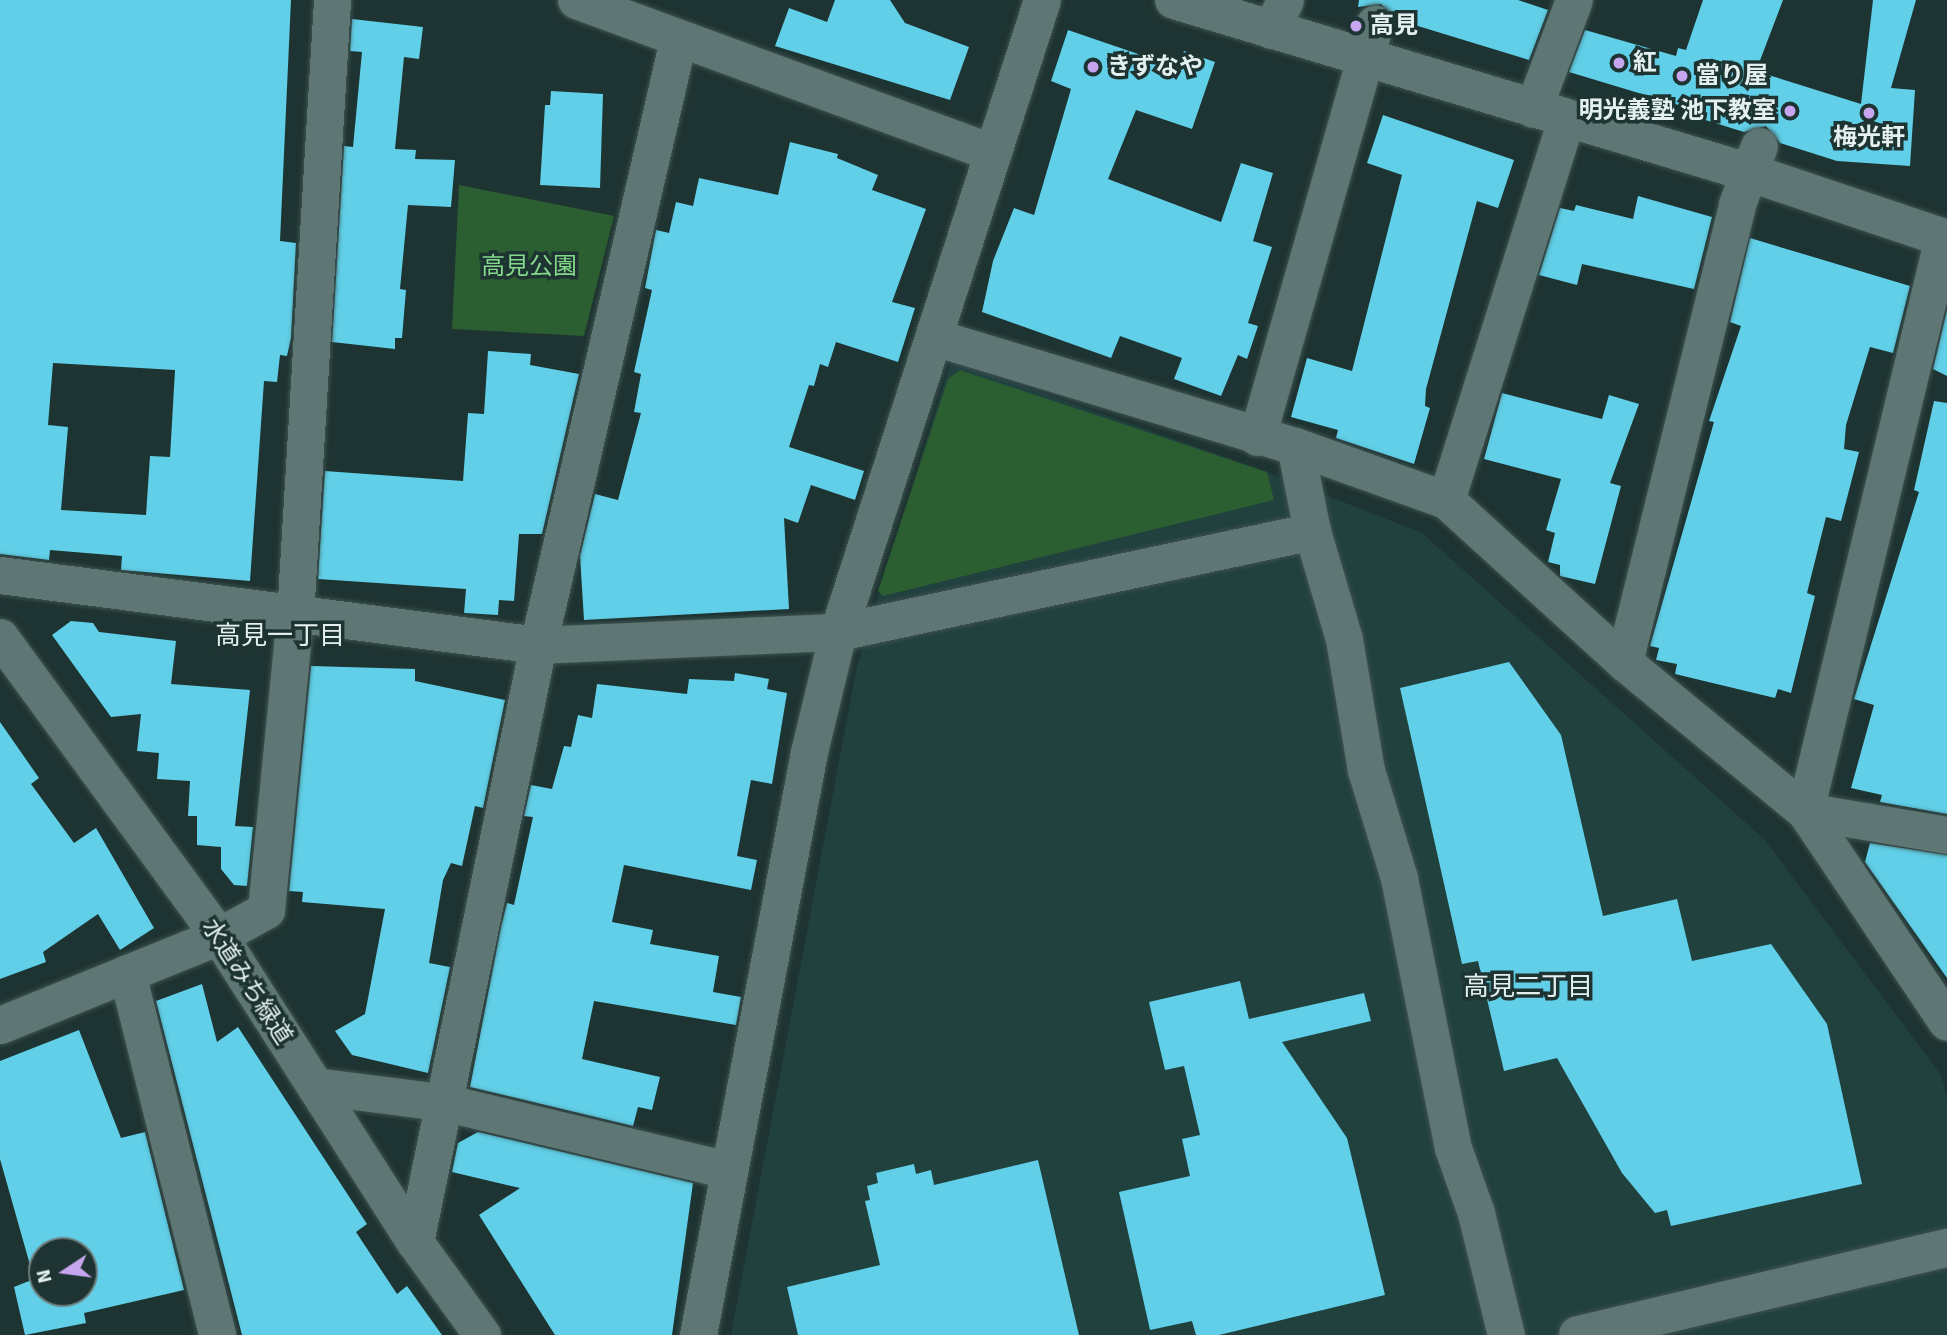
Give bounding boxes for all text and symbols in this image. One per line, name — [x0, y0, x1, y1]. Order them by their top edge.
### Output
place label: 高見 — [1370, 12, 1418, 40]
marker: 高見 — [1348, 18, 1364, 34]
place label: 紅 — [1633, 49, 1657, 77]
place label: きずなや — [1107, 53, 1203, 81]
marker: 紅 — [1611, 55, 1627, 71]
marker: きずなや — [1085, 59, 1101, 75]
place label: 當り屋 — [1696, 62, 1768, 90]
marker: 當り屋 — [1674, 68, 1690, 84]
place label: 明光義塾 池下教室 — [1579, 97, 1776, 125]
marker: 明光義塾 池下教室 — [1782, 103, 1798, 119]
marker: 梅光軒 — [1861, 105, 1877, 121]
place label: 梅光軒 — [1833, 124, 1905, 152]
park label: 高見公園 — [481, 253, 577, 281]
district label: 高見一丁目 — [215, 621, 345, 653]
street label: 水道みち緑道 — [196, 914, 298, 1050]
district label: 高見二丁目 — [1463, 972, 1593, 1004]
north arrow — [28, 1237, 98, 1307]
text: N — [31, 1267, 58, 1285]

